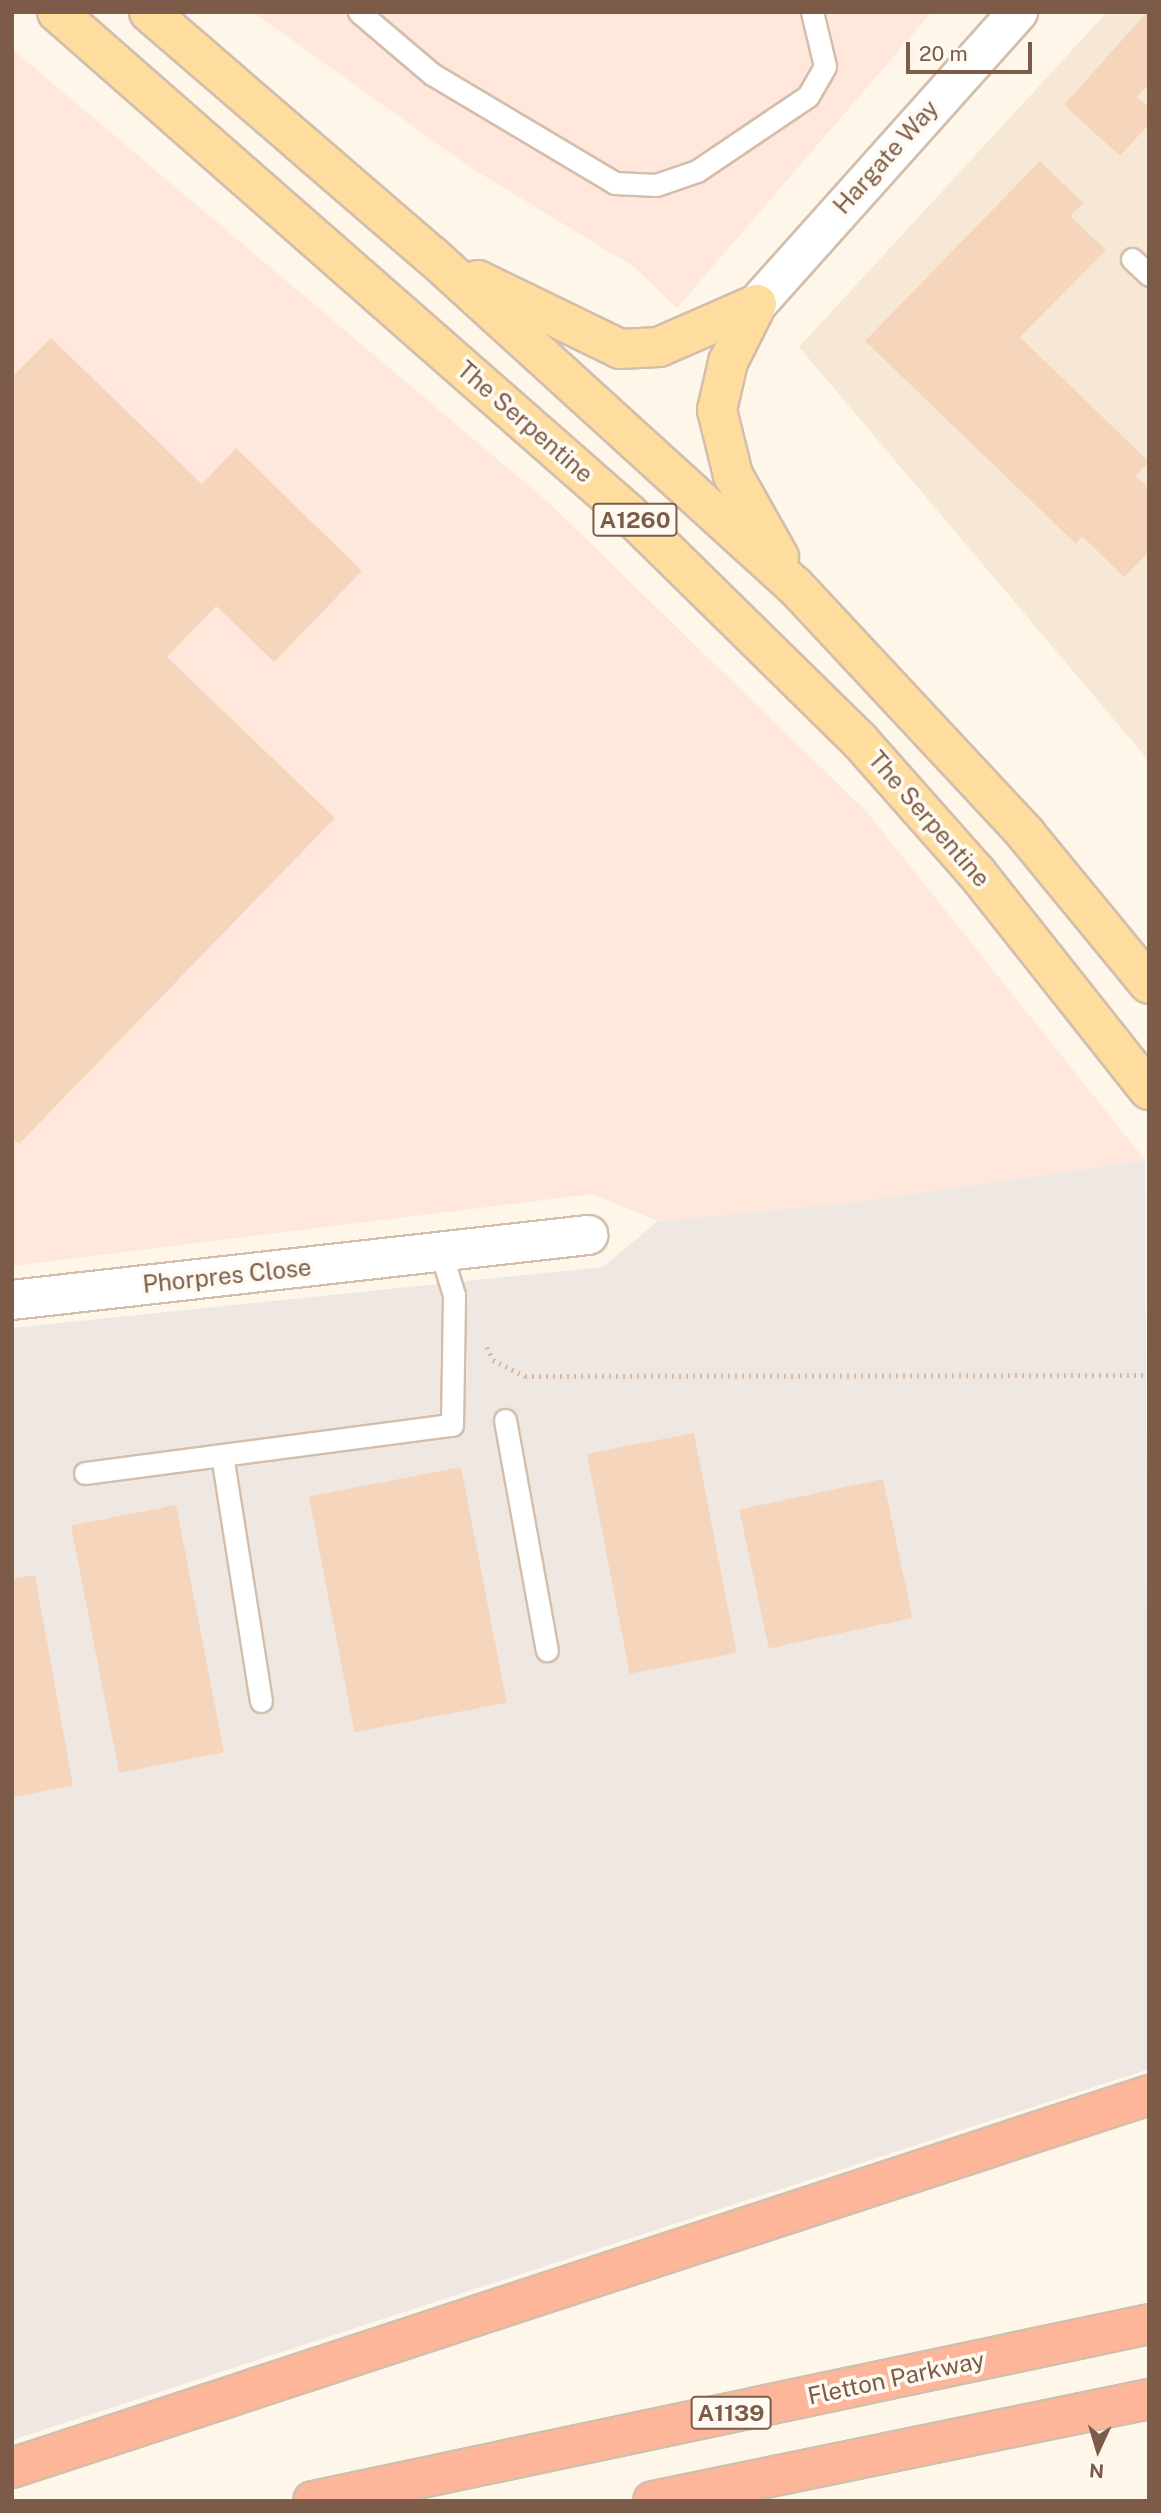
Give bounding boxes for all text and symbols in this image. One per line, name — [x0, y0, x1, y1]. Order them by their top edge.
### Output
scale bar — [909, 28, 1035, 72]
text: 20 m — [919, 41, 968, 66]
street label: Hargate Way — [827, 94, 945, 220]
street label: The Serpentine — [451, 355, 599, 489]
road number: A1260 — [591, 500, 679, 540]
street label: The Serpentine — [862, 745, 996, 893]
street label: Phorpres Close — [141, 1253, 313, 1299]
street label: Fletton Parkway — [805, 2345, 987, 2411]
road number: A1139 — [689, 2394, 773, 2432]
north arrow — [1063, 2415, 1133, 2485]
text: N — [1088, 2459, 1105, 2482]

